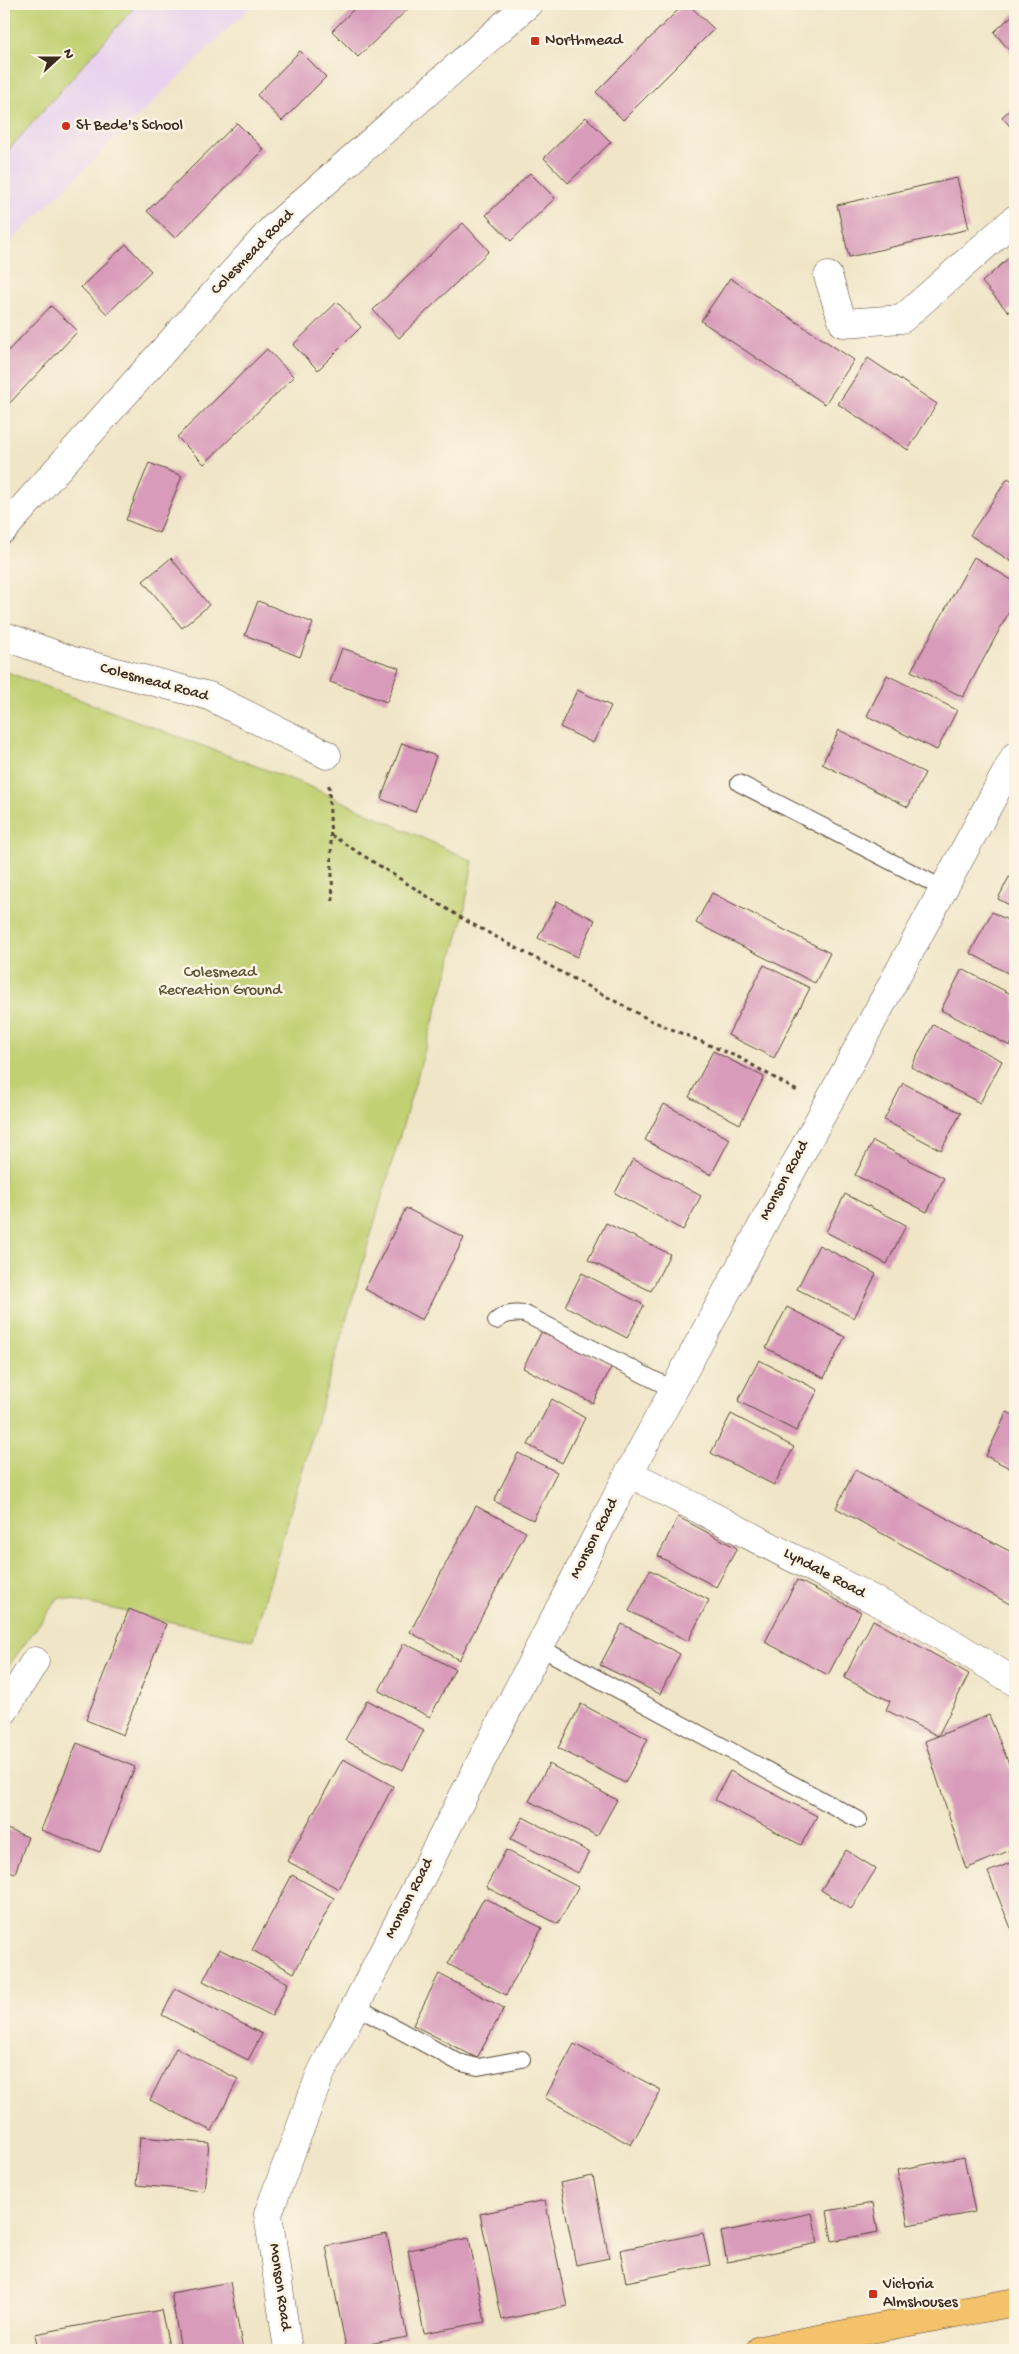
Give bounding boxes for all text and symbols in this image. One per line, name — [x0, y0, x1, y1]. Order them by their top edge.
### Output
north arrow — [32, 32, 82, 82]
place label: Northmead — [545, 32, 624, 51]
marker: Northmead — [529, 35, 541, 47]
text: N — [58, 47, 77, 62]
place label: St Bede's School — [76, 117, 183, 136]
marker: St Bede's School — [60, 120, 72, 132]
street label: Colesmead Road — [208, 205, 300, 300]
street label: Colesmead Road — [98, 659, 212, 707]
park label: Colesmead Recreation Ground — [158, 964, 283, 1001]
street label: Monson Road — [756, 1136, 815, 1224]
street label: Monson Road — [567, 1494, 624, 1582]
street label: Lyndale Road — [780, 1544, 870, 1604]
street label: Monson Road — [382, 1854, 439, 1942]
street label: Monson Road — [264, 2242, 295, 2333]
place label: Victoria Almshouses — [882, 2276, 959, 2313]
marker: Victoria Almshouses — [867, 2288, 879, 2300]

